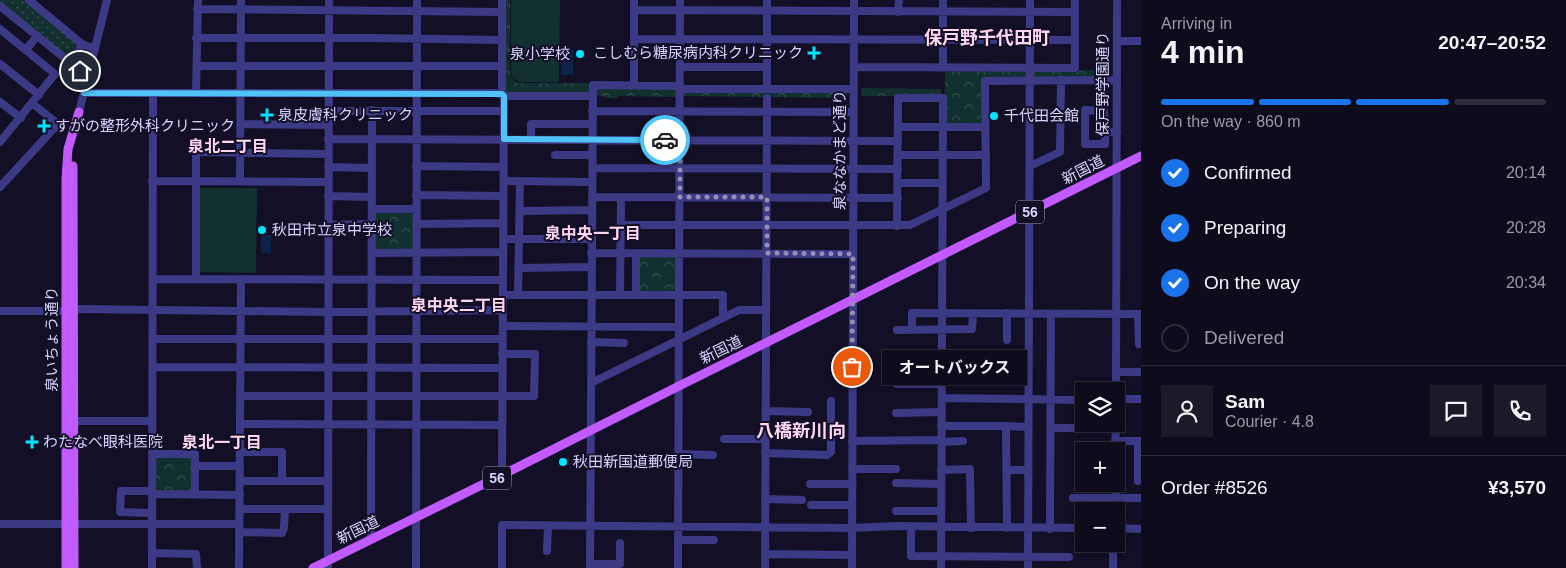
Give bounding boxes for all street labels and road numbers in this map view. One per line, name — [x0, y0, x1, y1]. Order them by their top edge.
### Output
street label: 保戸野学園通り — [1094, 31, 1111, 137]
street label: 泉ななかまど通り — [831, 90, 848, 210]
street label: 新国道 — [1059, 152, 1107, 187]
road number: 56 — [1016, 200, 1044, 223]
street label: 泉いちょう通り — [43, 286, 60, 392]
street label: 新国道 — [697, 332, 745, 367]
road number: 56 — [483, 466, 511, 489]
street label: 新国道 — [334, 512, 382, 547]

